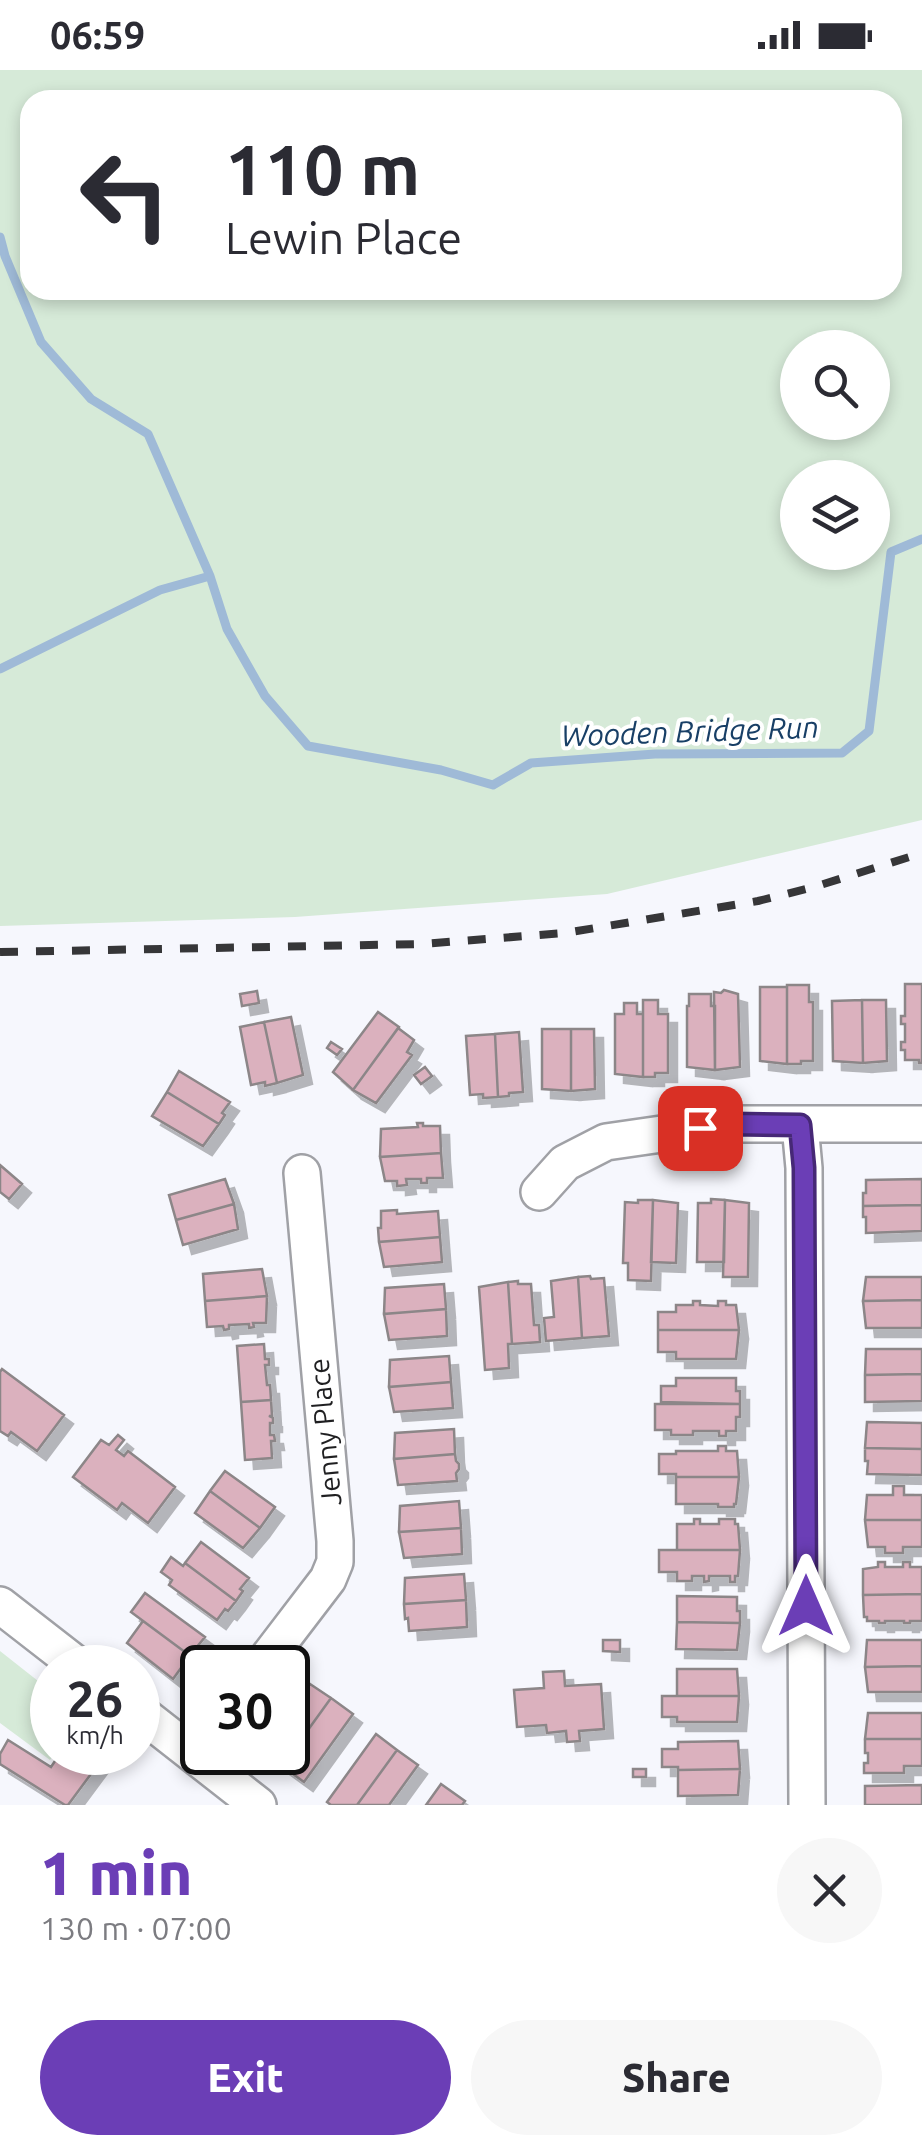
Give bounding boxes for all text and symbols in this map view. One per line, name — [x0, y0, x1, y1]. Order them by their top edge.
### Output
text: 06:59 — [50, 14, 145, 56]
icon: left — [60, 130, 190, 260]
text: 110 m — [225, 130, 420, 208]
text: Lewin Place — [225, 212, 462, 263]
map controls — [780, 330, 890, 570]
button: search — [780, 330, 890, 440]
button: layers — [780, 460, 890, 570]
water label: Wooden Bridge Run — [560, 710, 820, 752]
pin — [658, 1086, 743, 1171]
icon: arrive — [673, 1101, 728, 1156]
street label: Jenny Place — [303, 1357, 346, 1507]
position arrow — [754, 1554, 858, 1658]
speed limit sign: 30 — [180, 1645, 310, 1775]
text: 26 — [67, 1670, 123, 1726]
text: km/h — [66, 1721, 124, 1749]
button: close — [777, 1838, 882, 1943]
text: 1 min — [40, 1839, 193, 1906]
text: 130 m · 07:00 — [40, 1910, 232, 1946]
button: Exit — [40, 2020, 451, 2135]
button: Share — [471, 2020, 882, 2135]

